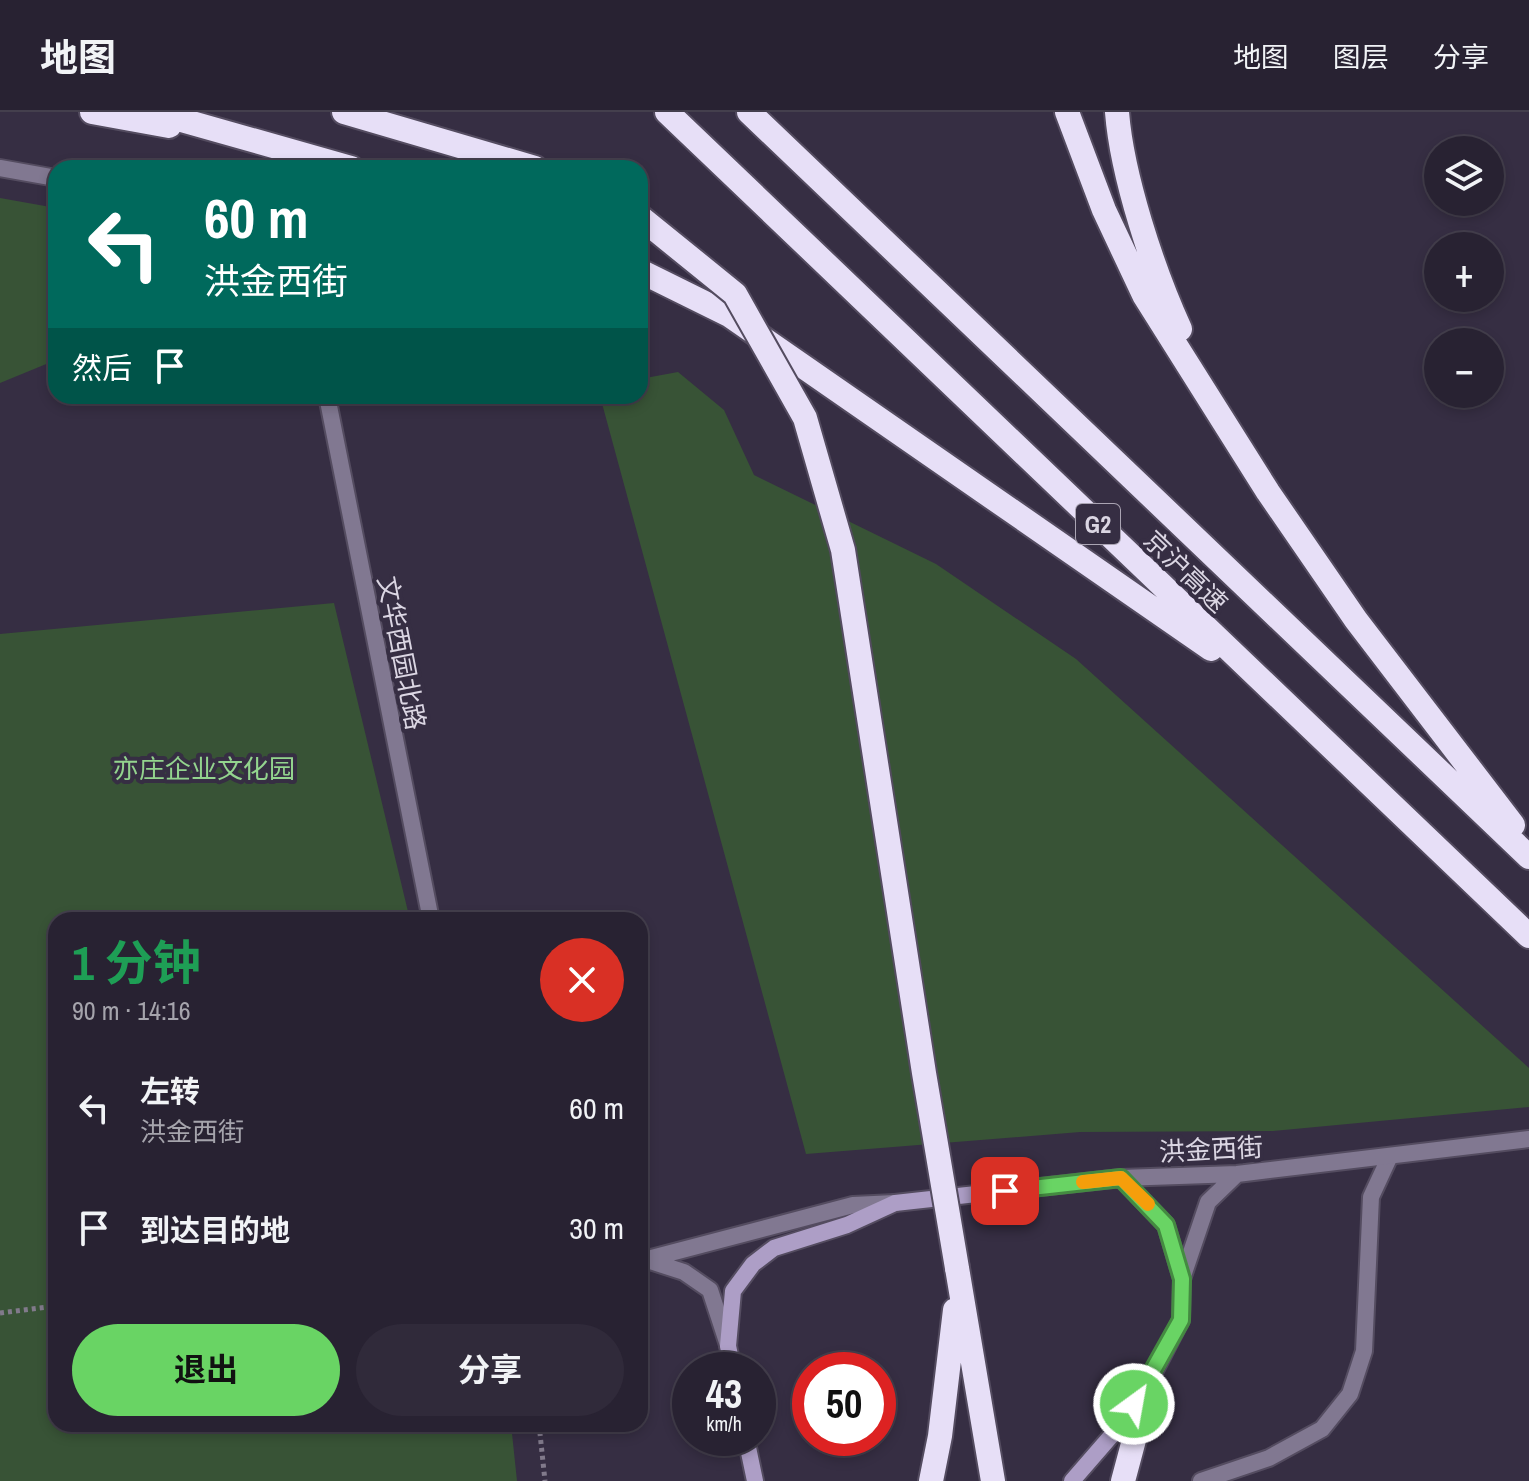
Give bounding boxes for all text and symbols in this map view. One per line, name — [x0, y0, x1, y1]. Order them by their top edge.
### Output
text: 地图 — [40, 32, 116, 83]
text: 地图 — [1233, 38, 1289, 76]
text: 图层 — [1333, 38, 1389, 76]
text: 分享 — [1433, 38, 1489, 76]
map controls — [1424, 136, 1504, 408]
button: layers — [1424, 136, 1504, 216]
text: 60 m — [204, 180, 309, 255]
icon: left — [72, 192, 176, 296]
button: + — [1424, 232, 1504, 312]
text: 洪金西街 — [204, 257, 348, 305]
button: − — [1424, 328, 1504, 408]
icon: arrive — [148, 344, 192, 388]
text: 然后 — [72, 348, 132, 388]
road number: G2 — [1076, 504, 1120, 544]
street label: 京沪高速 — [1136, 522, 1236, 620]
street label: 文华西园北路 — [370, 573, 434, 733]
park label: 亦庄企业文化园 — [113, 751, 295, 786]
text: 1 分钟 — [72, 930, 201, 995]
button: close — [540, 938, 624, 1022]
text: 90 m · 14:16 — [72, 993, 191, 1028]
text: 左转 — [140, 1071, 200, 1111]
icon: left — [72, 1086, 116, 1130]
text: 60 m — [569, 1088, 624, 1128]
text: 洪金西街 — [140, 1114, 244, 1149]
street label: 洪金西街 — [1158, 1129, 1264, 1169]
pin — [971, 1157, 1039, 1225]
icon: arrive — [983, 1169, 1027, 1213]
icon: arrive — [72, 1206, 116, 1250]
text: 30 m — [569, 1208, 624, 1248]
text: 到达目的地 — [140, 1210, 290, 1250]
button: 退出 — [72, 1324, 340, 1416]
button: 分享 — [356, 1324, 624, 1416]
speed limit sign: 50 — [792, 1352, 896, 1456]
position arrow — [1092, 1362, 1176, 1446]
text: 43 — [706, 1367, 742, 1420]
text: km/h — [706, 1410, 742, 1437]

